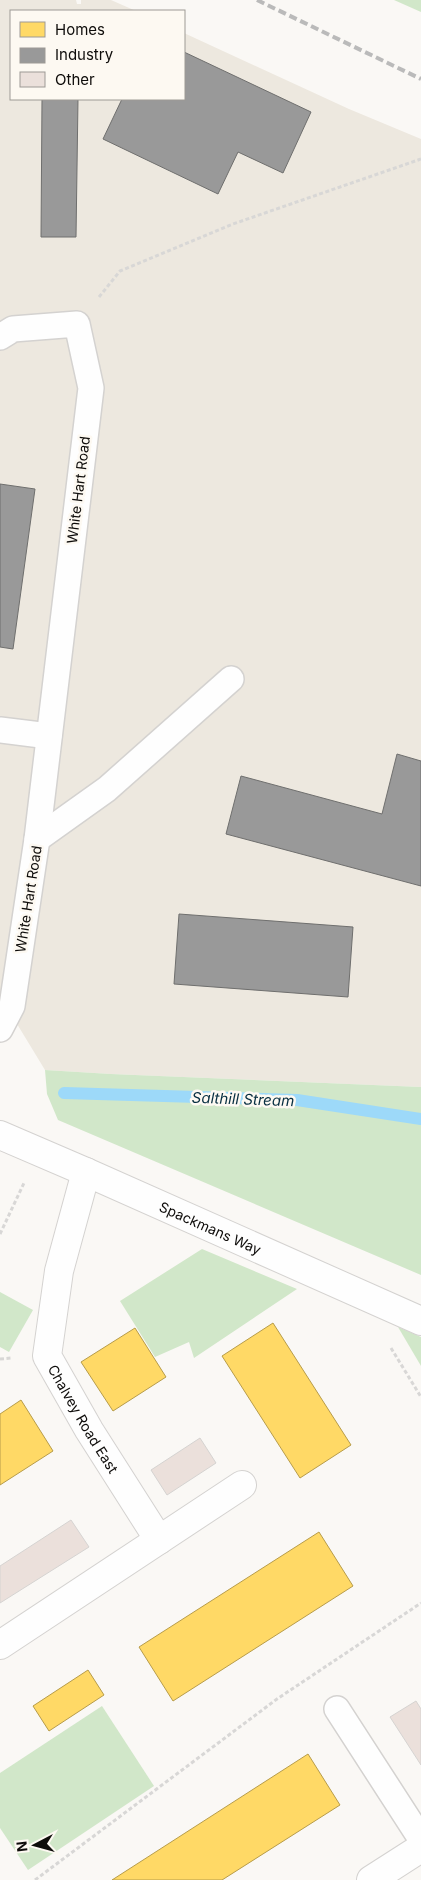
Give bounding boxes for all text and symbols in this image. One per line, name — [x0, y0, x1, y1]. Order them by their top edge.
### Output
legend — [10, 10, 185, 100]
text: Homes — [55, 20, 105, 39]
text: Industry — [55, 45, 114, 64]
text: Other — [55, 70, 95, 89]
street label: White Hart Road — [63, 435, 93, 545]
street label: White Hart Road — [11, 844, 45, 954]
water label: Salthill Stream — [191, 1088, 295, 1110]
street label: Spackmans Way — [157, 1197, 264, 1258]
street label: Chalvey Road East — [45, 1361, 123, 1476]
north arrow — [10, 1820, 60, 1870]
text: N — [13, 1840, 31, 1853]

